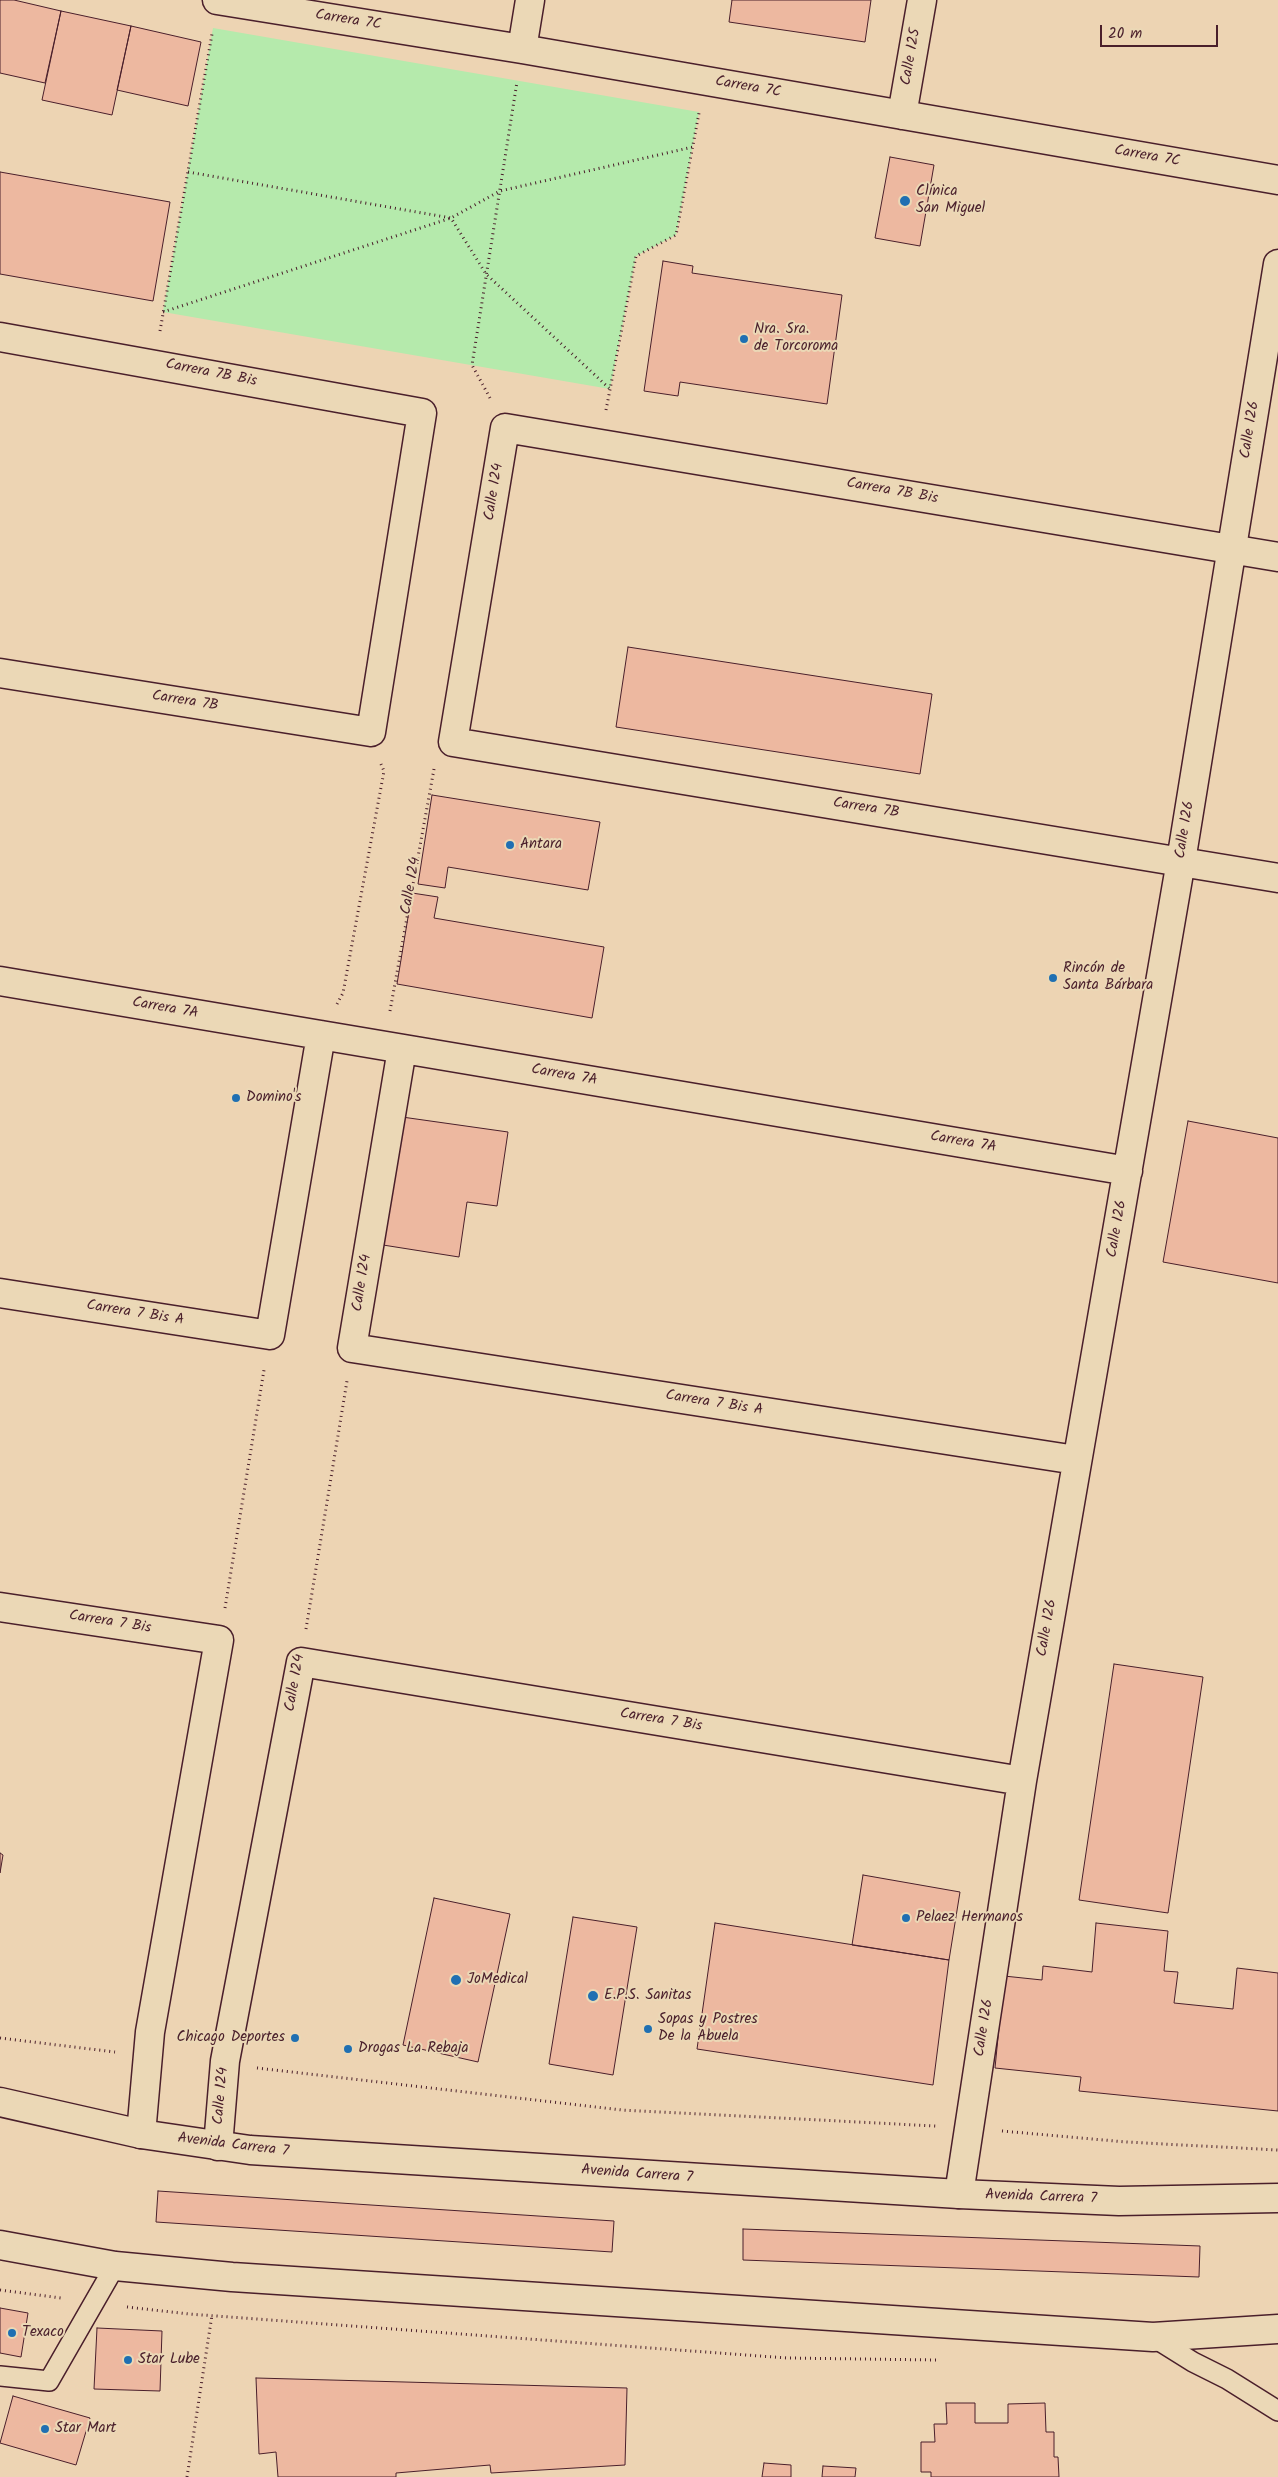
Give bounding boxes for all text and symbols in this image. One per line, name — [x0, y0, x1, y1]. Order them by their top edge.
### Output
street label: Carrera 7C — [314, 7, 382, 35]
scale bar — [1103, 15, 1220, 47]
text: 20 m — [1108, 22, 1142, 46]
street label: Calle 125 — [898, 27, 926, 87]
street label: Carrera 7C — [714, 73, 782, 103]
street label: Carrera 7C — [1113, 142, 1181, 172]
place label: Clínica San Miguel — [916, 183, 985, 218]
marker: Clínica San Miguel — [898, 194, 912, 208]
place label: Nra. Sra. de Torcoroma — [754, 321, 838, 356]
marker: Nra. Sra. de Torcoroma — [738, 333, 750, 345]
street label: Carrera 7B Bis — [164, 356, 258, 392]
street label: Calle 126 — [1238, 400, 1264, 460]
street label: Calle 124 — [482, 462, 508, 522]
street label: Carrera 7B Bis — [845, 475, 939, 509]
street label: Carrera 7B — [150, 688, 220, 716]
street label: Carrera 7B — [831, 795, 901, 823]
street label: Calle 126 — [1173, 800, 1199, 860]
place label: Antara — [520, 836, 562, 854]
marker: Antara — [504, 839, 516, 851]
street label: Calle 124 — [398, 856, 426, 916]
place label: Rincón de Santa Bárbara — [1063, 960, 1153, 995]
marker: Rincón de Santa Bárbara — [1047, 972, 1059, 984]
street label: Carrera 7A — [131, 994, 199, 1024]
street label: Carrera 7A — [530, 1061, 598, 1091]
place label: Domino's — [246, 1089, 301, 1107]
marker: Domino's — [230, 1092, 242, 1104]
street label: Carrera 7A — [929, 1128, 997, 1158]
street label: Calle 126 — [1104, 1199, 1132, 1259]
street label: Calle 124 — [350, 1253, 376, 1313]
street label: Carrera 7 Bis A — [85, 1297, 185, 1331]
street label: Carrera 7 Bis A — [664, 1387, 764, 1421]
street label: Calle 126 — [1034, 1598, 1062, 1658]
street label: Carrera 7 Bis — [68, 1608, 152, 1638]
street label: Calle 124 — [282, 1653, 310, 1713]
street label: Carrera 7 Bis — [619, 1706, 703, 1736]
place label: Pelaez Hermanos — [916, 1909, 1023, 1927]
marker: Pelaez Hermanos — [900, 1912, 912, 1924]
place label: JoMedical — [467, 1971, 528, 1989]
marker: JoMedical — [449, 1973, 463, 1987]
place label: E.P.S. Sanitas — [604, 1987, 691, 2005]
marker: E.P.S. Sanitas — [586, 1989, 600, 2003]
street label: Calle 126 — [972, 1998, 998, 2058]
place label: Sopas y Postres De la Abuela — [658, 2011, 758, 2046]
marker: Sopas y Postres De la Abuela — [642, 2023, 654, 2035]
place label: Chicago Deportes — [176, 2029, 285, 2047]
marker: Chicago Deportes — [289, 2032, 301, 2044]
place label: Drogas La Rebaja — [358, 2040, 469, 2058]
marker: Drogas La Rebaja — [342, 2043, 354, 2055]
street label: Calle 124 — [211, 2066, 233, 2126]
street label: Avenida Carrera 7 — [176, 2130, 290, 2162]
street label: Avenida Carrera 7 — [581, 2162, 693, 2188]
street label: Avenida Carrera 7 — [985, 2187, 1097, 2209]
place label: Texaco — [22, 2324, 64, 2342]
marker: Texaco — [6, 2327, 18, 2339]
place label: Star Lube — [138, 2351, 200, 2369]
marker: Star Lube — [122, 2354, 134, 2366]
place label: Star Mart — [55, 2420, 116, 2438]
marker: Star Mart — [39, 2423, 51, 2435]

